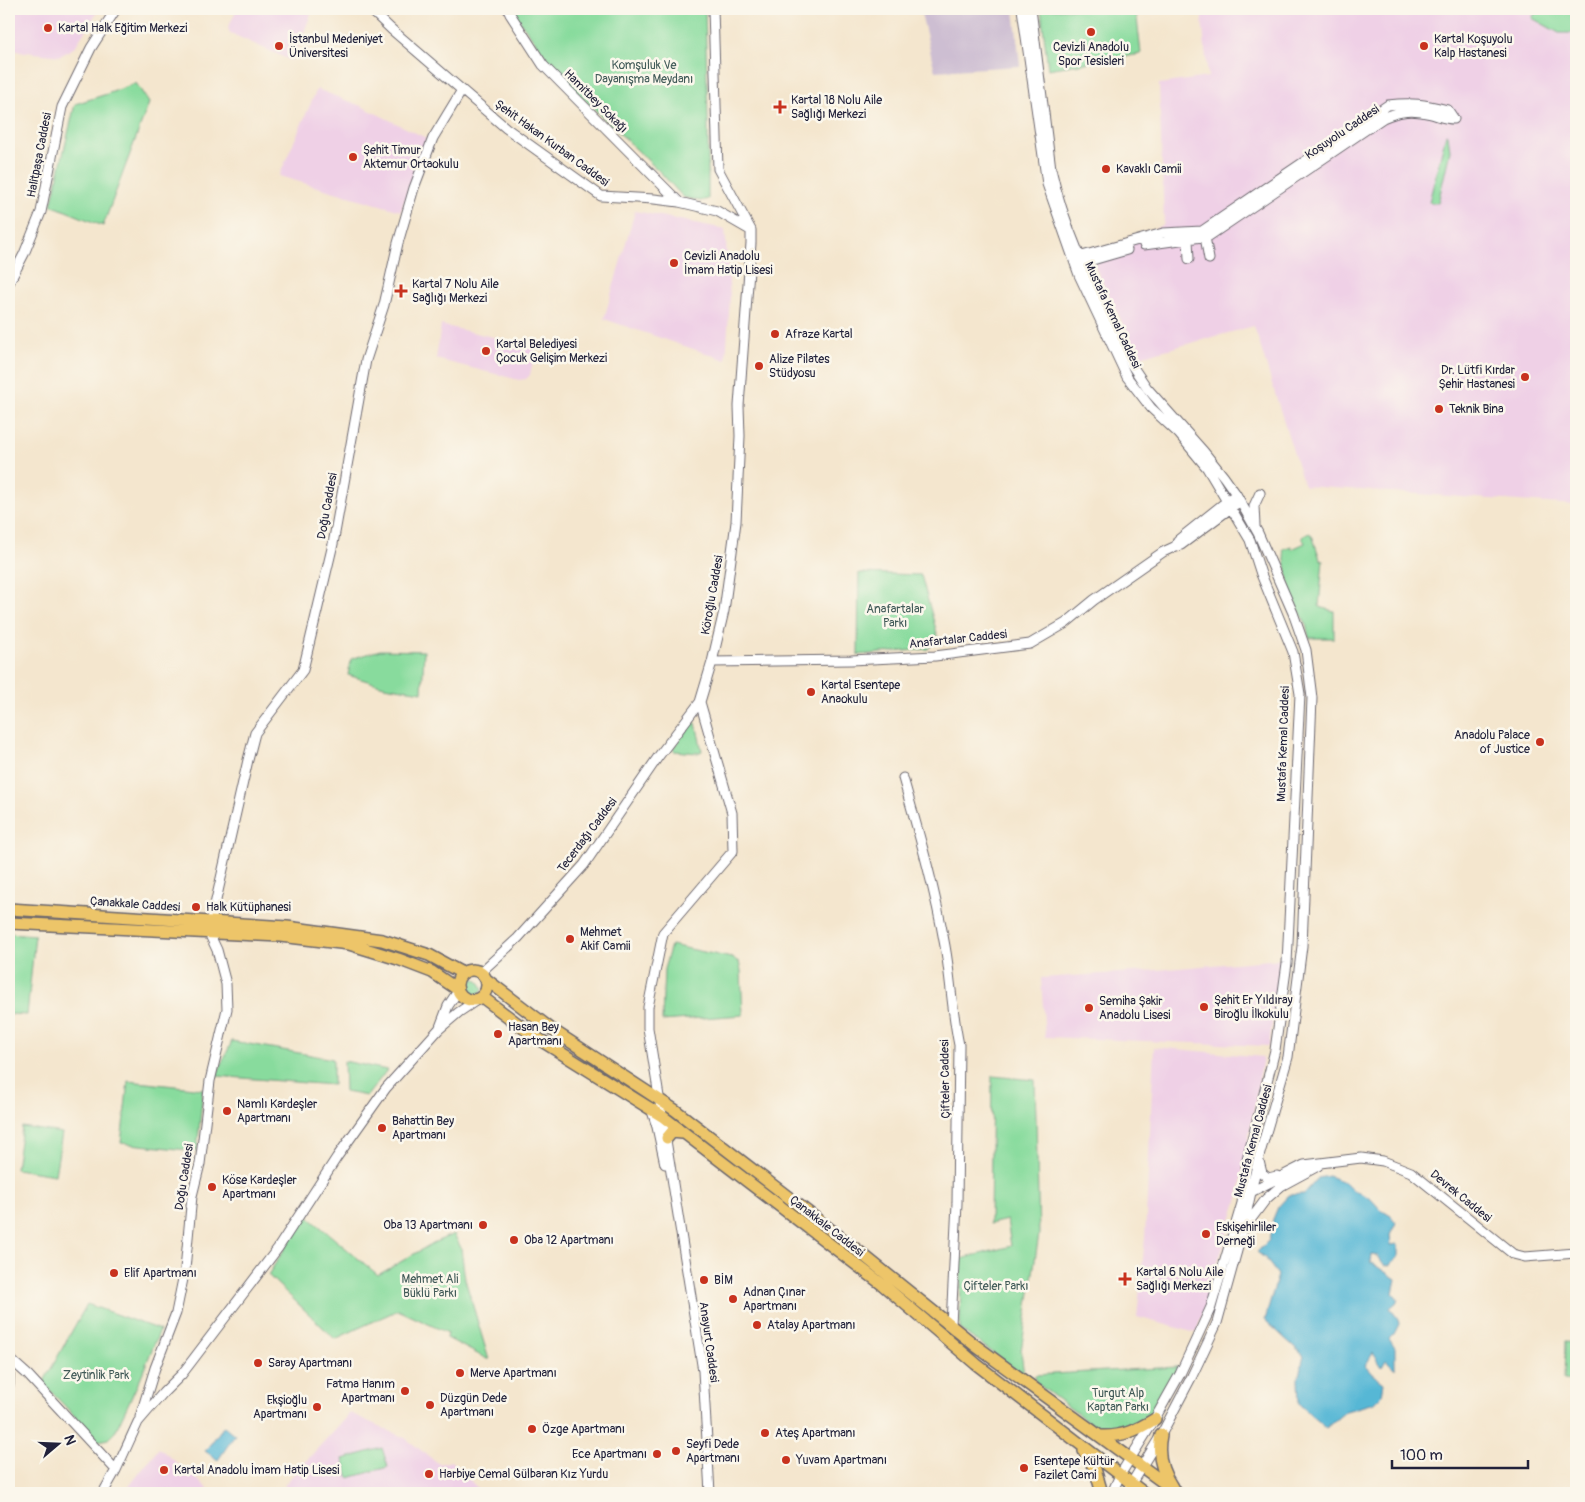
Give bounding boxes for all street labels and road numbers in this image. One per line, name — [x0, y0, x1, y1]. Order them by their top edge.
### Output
street label: Hamitbey Sokağı — [561, 66, 631, 136]
street label: Şehit Hakan Kurban Caddesi — [492, 97, 612, 190]
street label: Koşuyolu Caddesi — [1302, 102, 1382, 163]
street label: Halitpaşa Caddesi — [24, 111, 55, 199]
street label: Mustafa Kemal Caddesi — [1081, 259, 1144, 371]
street label: Doğu Caddesi — [314, 472, 341, 540]
street label: Köroğlu Caddesi — [698, 554, 727, 636]
street label: Anafartalar Caddesi — [908, 627, 1008, 652]
street label: Mustafa Kemal Caddesi — [1274, 686, 1293, 802]
street label: Tecerdağı Caddesi — [554, 795, 620, 876]
street label: Çanakkale Caddesi — [89, 894, 181, 915]
street label: Çifteler Caddesi — [937, 1039, 954, 1119]
street label: Mustafa Kemal Caddesi — [1231, 1083, 1276, 1199]
street label: Doğu Caddesi — [172, 1143, 197, 1211]
street label: Devrek Caddesi — [1427, 1167, 1494, 1226]
street label: Çanakkale Caddesi — [786, 1193, 867, 1260]
street label: Anayurt Caddesi — [695, 1301, 722, 1383]

